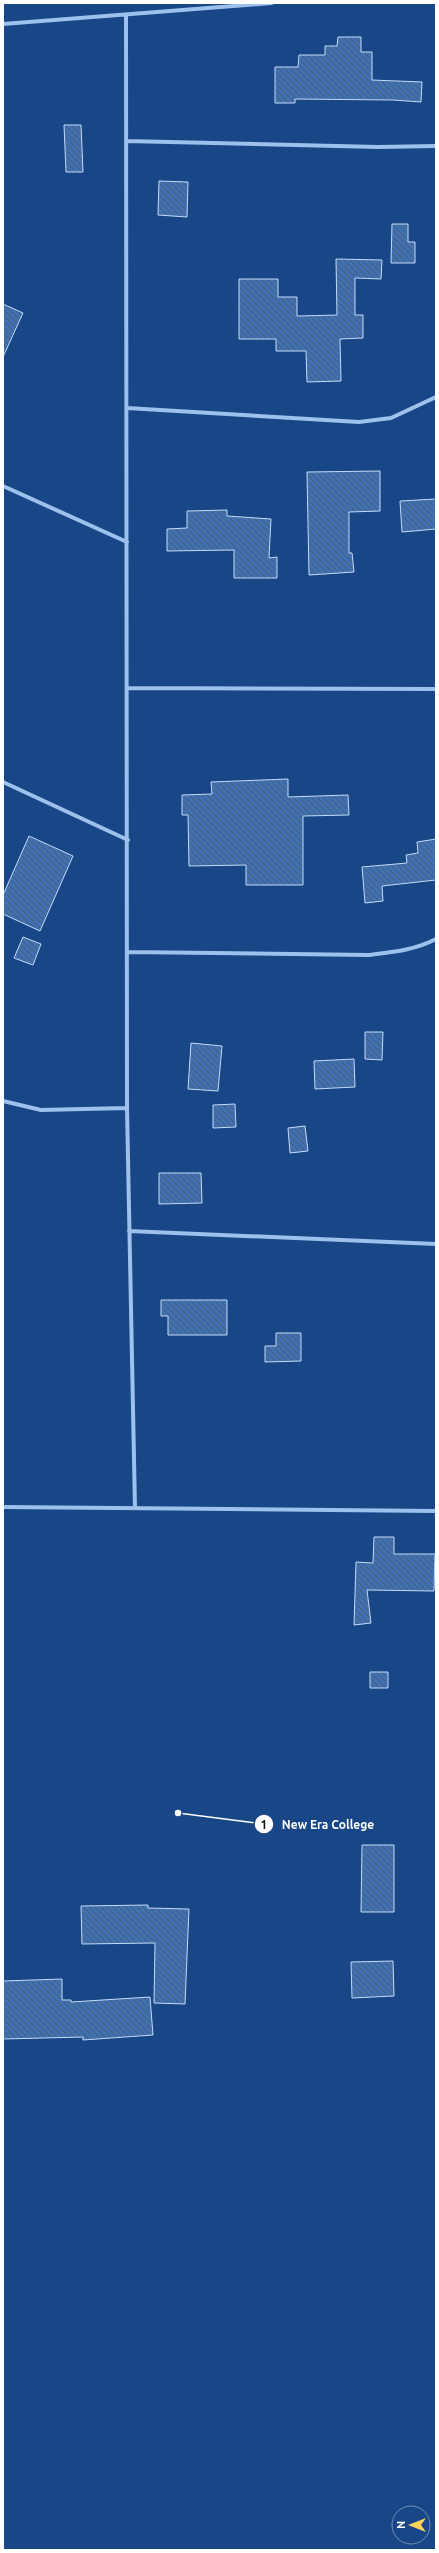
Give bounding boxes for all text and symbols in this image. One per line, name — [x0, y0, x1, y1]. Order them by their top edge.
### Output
callout: New Era College — [254, 1812, 382, 1836]
text: 1 — [261, 1818, 267, 1831]
text: New Era College — [282, 1818, 374, 1831]
north arrow — [391, 2505, 431, 2545]
text: N — [395, 2521, 407, 2529]

